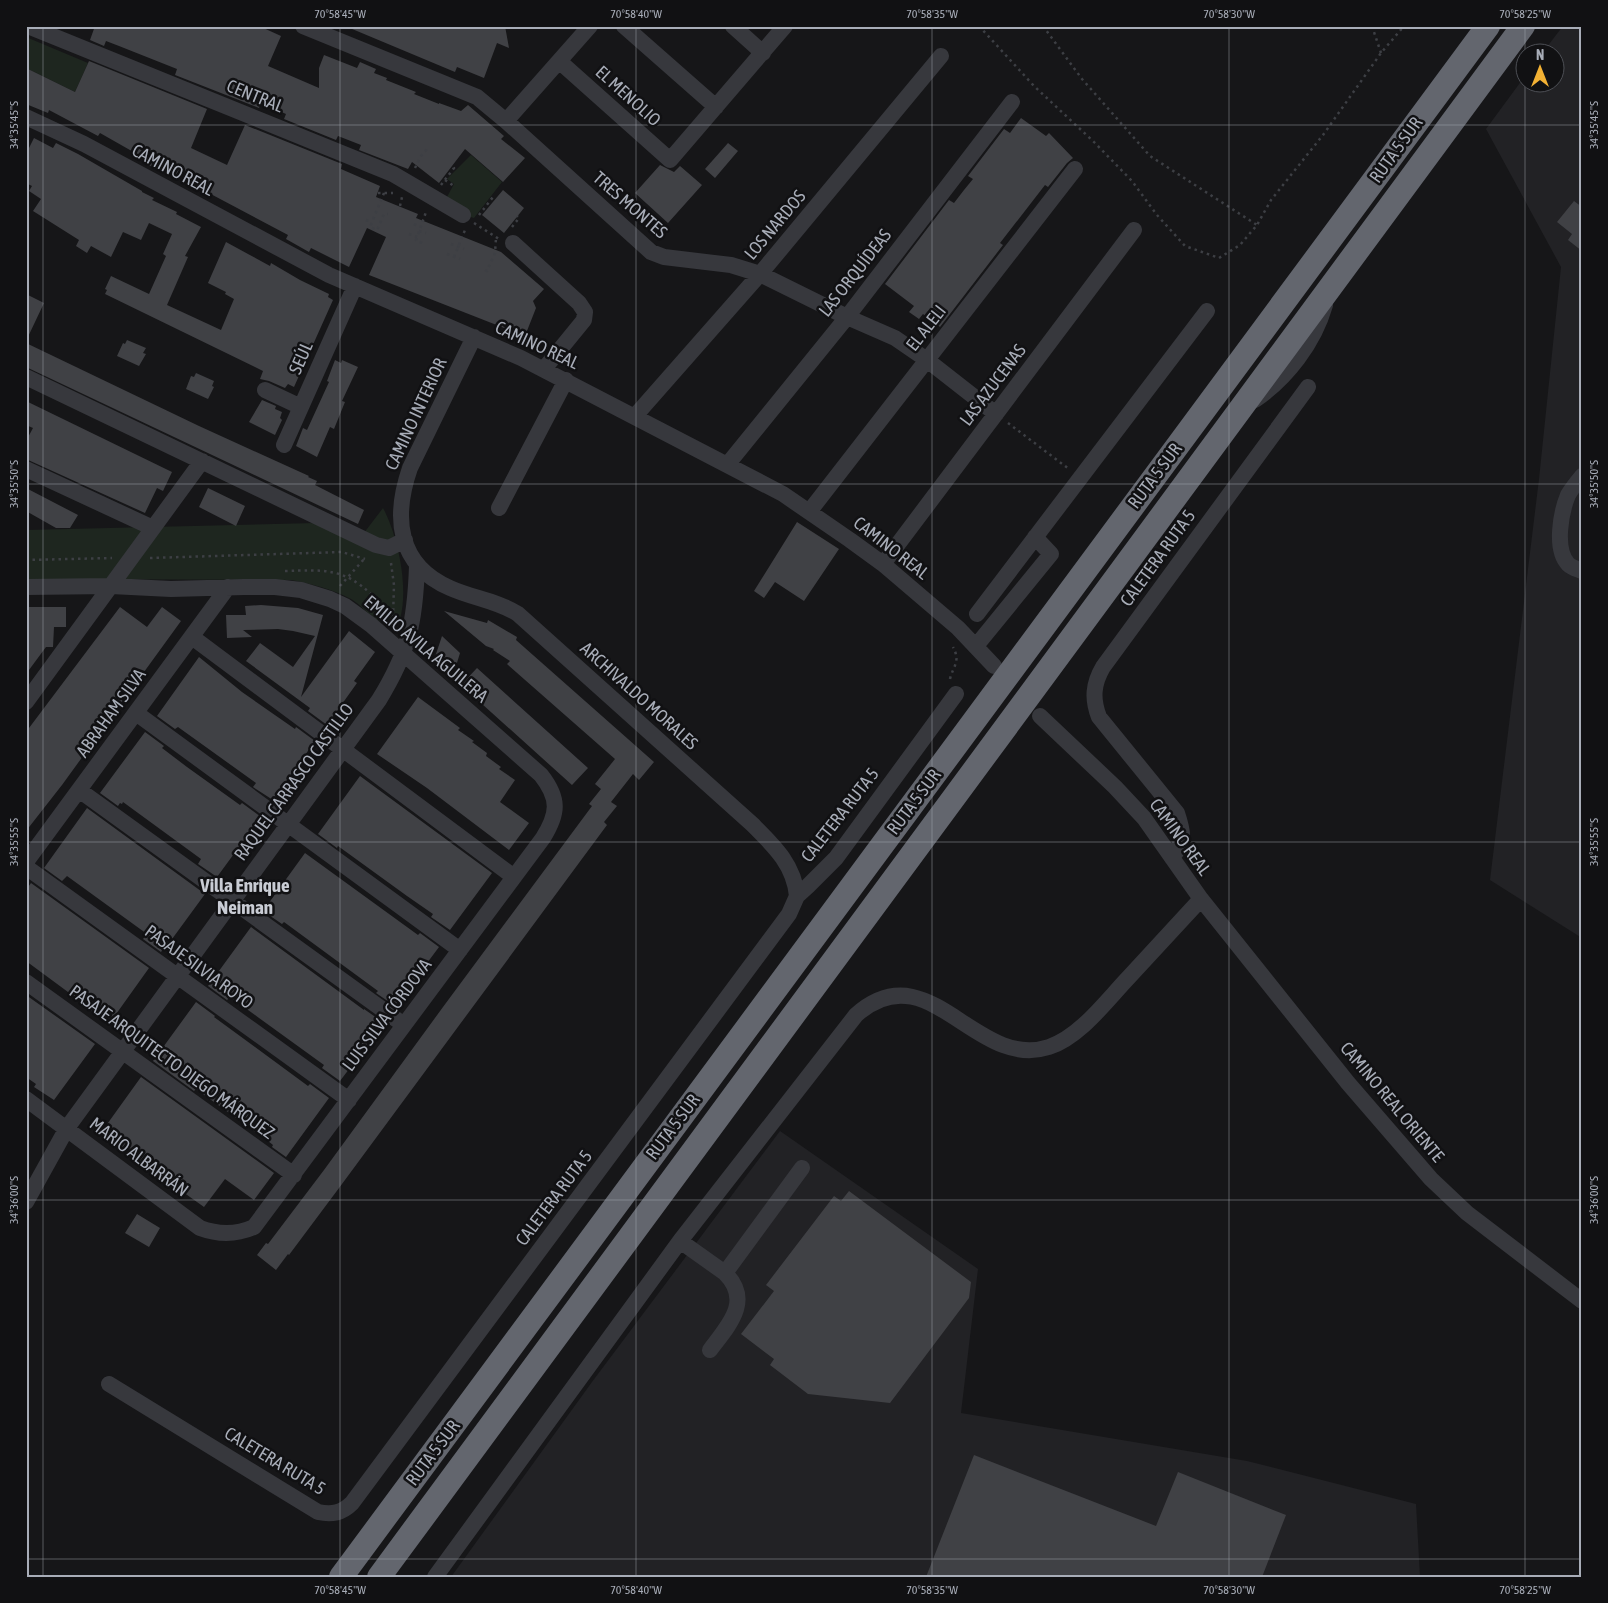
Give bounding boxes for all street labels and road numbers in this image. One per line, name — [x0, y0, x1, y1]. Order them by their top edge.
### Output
street label: EL MENOLIO — [592, 61, 665, 130]
street label: CENTRAL — [224, 75, 287, 116]
street label: RUTA 5 SUR — [1365, 113, 1426, 187]
street label: CAMINO REAL — [129, 139, 218, 200]
street label: TRES MONTES — [589, 167, 672, 243]
street label: LOS NARDOS — [740, 186, 810, 264]
street label: LAS ORQUÍDEAS — [814, 225, 895, 321]
street label: EL ALELI — [901, 301, 950, 355]
street label: CAMINO REAL — [492, 316, 582, 373]
street label: SEÚL — [284, 339, 317, 377]
street label: LAS AZUCENAS — [955, 340, 1030, 429]
street label: CAMINO INTERIOR — [380, 354, 451, 473]
street label: RUTA 5 SUR — [1123, 439, 1186, 512]
street label: CALETERA RUTA 5 — [1116, 505, 1200, 610]
street label: CAMINO REAL — [850, 512, 933, 583]
street label: EMILIO ÁVILA AGUILERA — [360, 591, 493, 707]
street label: ARCHIVALDO MORALES — [576, 637, 703, 754]
street label: ABRAHAM SILVA — [71, 664, 150, 761]
street label: RAQUEL CARRASCO CASTILLO — [230, 699, 358, 864]
street label: CALETERA RUTA 5 — [796, 763, 883, 866]
street label: RUTA 5 SUR — [882, 765, 945, 838]
street label: CAMINO REAL — [1146, 794, 1215, 879]
street label: PASAJE SILVIA ROYO — [141, 920, 258, 1013]
street label: LUIS SILVA CÓRDOVA — [338, 954, 436, 1075]
street label: PASAJE ARQUITECTO DIEGO MÁRQUEZ — [66, 980, 279, 1143]
street label: CAMINO REAL ORIENTE — [1336, 1037, 1449, 1166]
street label: RUTA 5 SUR — [641, 1090, 704, 1163]
street label: MARIO ALBARRÁN — [86, 1113, 193, 1201]
street label: CALETERA RUTA 5 — [511, 1146, 596, 1250]
street label: RUTA 5 SUR — [401, 1416, 464, 1489]
street label: CALETERA RUTA 5 — [221, 1422, 330, 1499]

